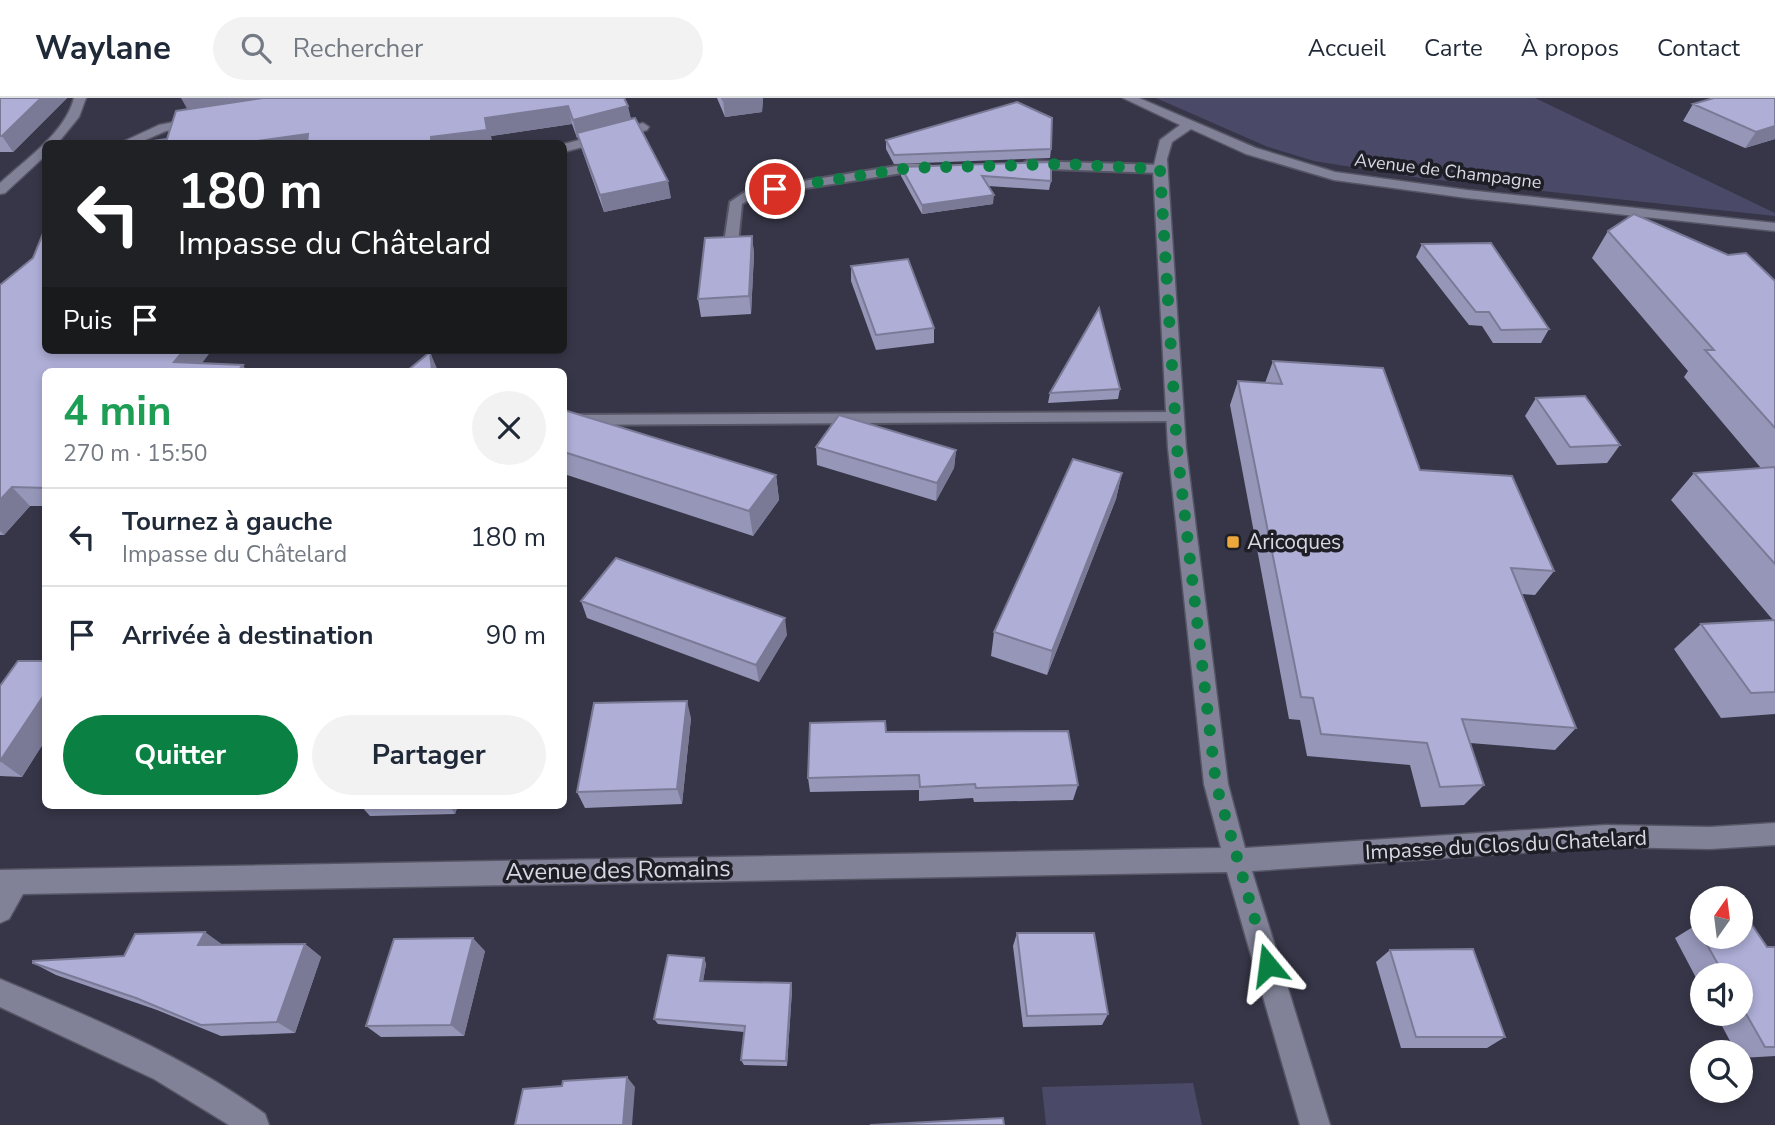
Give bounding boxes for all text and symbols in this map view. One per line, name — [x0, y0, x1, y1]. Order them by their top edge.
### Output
search box — [213, 17, 703, 80]
text: Waylane — [35, 26, 171, 71]
icon: search — [237, 29, 275, 67]
text: Rechercher — [293, 31, 423, 66]
text: Accueil — [1308, 32, 1386, 64]
text: Carte — [1424, 32, 1483, 64]
text: À propos — [1521, 32, 1619, 64]
text: Contact — [1657, 32, 1740, 64]
street label: Avenue de Champagne — [1353, 148, 1543, 194]
text: 180 m — [178, 158, 322, 225]
pin — [745, 159, 805, 219]
icon: left — [63, 168, 154, 259]
icon: arrive — [756, 170, 794, 208]
text: Impasse du Châtelard — [178, 222, 491, 265]
icon: arrive — [126, 301, 164, 339]
text: Puis — [63, 303, 112, 338]
text: 4 min — [63, 383, 172, 440]
button: close — [472, 391, 546, 465]
text: 270 m · 15:50 — [63, 438, 208, 469]
text: Tournez à gauche — [122, 504, 333, 539]
icon: left — [63, 518, 101, 556]
text: 180 m — [470, 520, 546, 555]
place label: Aricoques — [1247, 528, 1341, 556]
marker: Aricoques — [1225, 534, 1241, 550]
text: Impasse du Châtelard — [122, 539, 347, 570]
icon: arrive — [63, 616, 101, 654]
text: Arrivée à destination — [122, 618, 373, 653]
text: 90 m — [486, 618, 546, 653]
button: Quitter — [63, 715, 298, 795]
button: Partager — [312, 715, 546, 795]
street label: Impasse du Clos du Chatelard — [1364, 824, 1648, 866]
street label: Avenue des Romains — [505, 852, 731, 888]
north arrow — [1690, 886, 1754, 948]
map controls — [1690, 886, 1753, 1103]
position arrow — [1231, 928, 1305, 1002]
button: sound — [1690, 963, 1753, 1026]
button: search — [1690, 1040, 1753, 1103]

